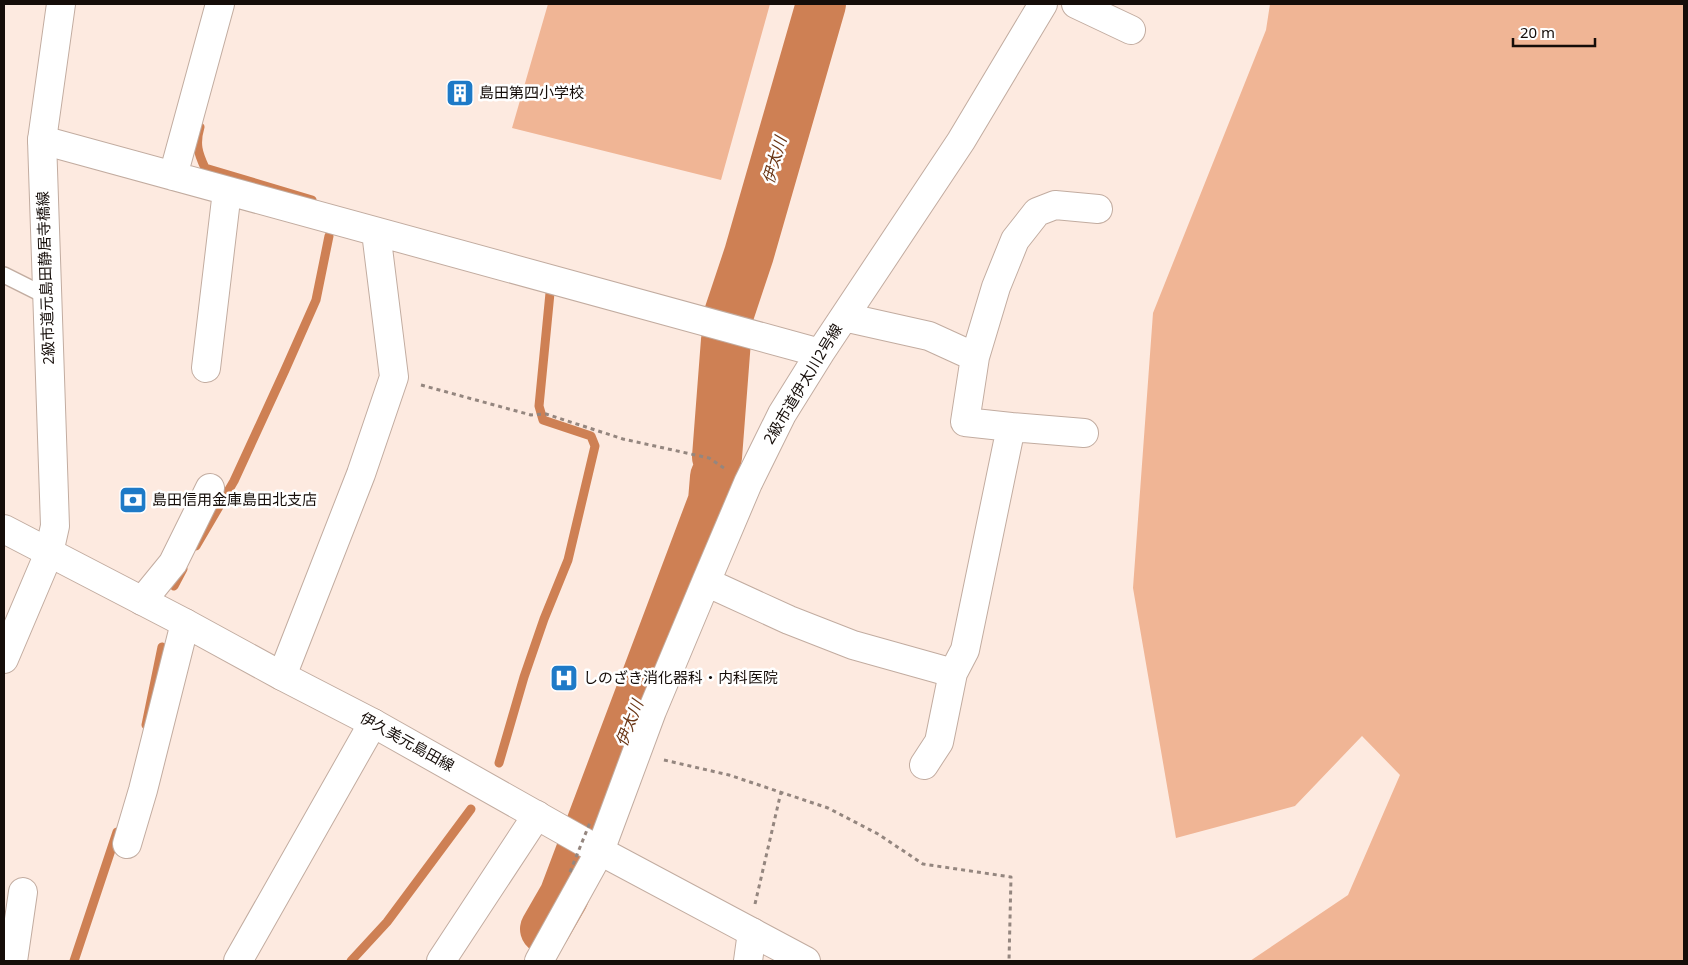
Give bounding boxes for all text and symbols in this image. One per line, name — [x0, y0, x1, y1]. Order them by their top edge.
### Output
scale bar — [1513, 15, 1596, 47]
text: 20 m — [1520, 22, 1555, 42]
building icon: 島田第四小学校 — [445, 78, 475, 108]
place label: 島田第四小学校 — [479, 82, 584, 102]
water label: 伊太川 — [757, 132, 792, 186]
street label: 2級市道元島田静居寺橋線 — [32, 191, 58, 365]
street label: 2級市道伊太川2号線 — [758, 320, 846, 447]
bank icon: 島田信用金庫島田北支店 — [118, 485, 148, 515]
place label: 島田信用金庫島田北支店 — [152, 489, 317, 509]
hospital icon: しのざき消化器科・内科医院 — [549, 663, 579, 693]
place label: しのざき消化器科・内科医院 — [583, 667, 778, 687]
water label: 伊太川 — [610, 695, 649, 749]
street label: 伊久美元島田線 — [357, 707, 458, 775]

